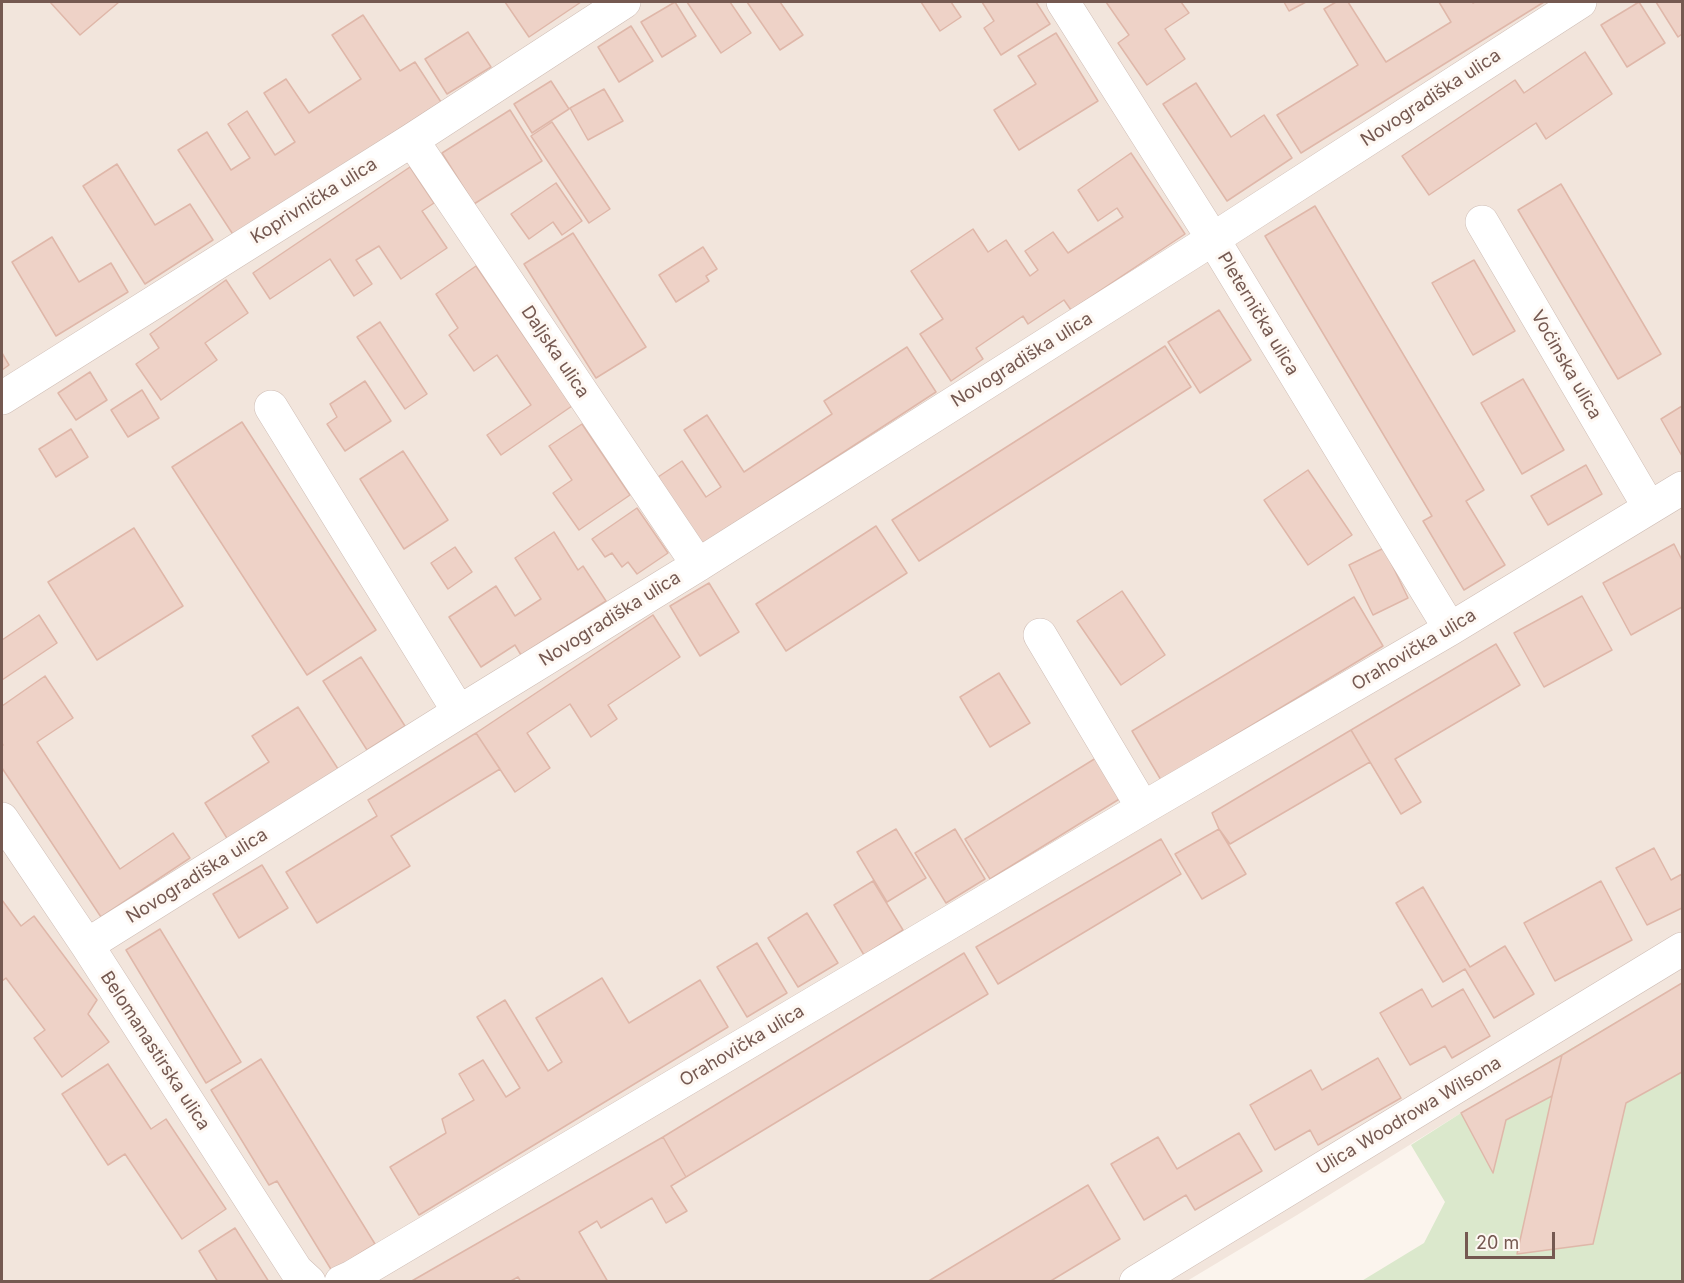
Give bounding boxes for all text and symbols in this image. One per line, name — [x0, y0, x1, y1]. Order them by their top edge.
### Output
street label: Novogradiška ulica — [1357, 45, 1505, 151]
street label: Koprivnička ulica — [247, 153, 381, 249]
street label: Pleternička ulica — [1213, 248, 1303, 380]
street label: Daljska ulica — [516, 302, 594, 402]
street label: Voćinska ulica — [1526, 307, 1606, 423]
street label: Novogradiška ulica — [947, 308, 1097, 412]
street label: Novogradiška ulica — [535, 567, 685, 671]
street label: Orahovička ulica — [1348, 604, 1480, 696]
street label: Novogradiška ulica — [122, 824, 272, 928]
street label: Belomanastirska ulica — [96, 968, 214, 1134]
street label: Orahovička ulica — [676, 1000, 808, 1092]
street label: Ulica Woodrowa Wilsona — [1313, 1052, 1505, 1180]
scale bar — [1468, 1220, 1558, 1258]
text: 20 m — [1476, 1232, 1519, 1253]

